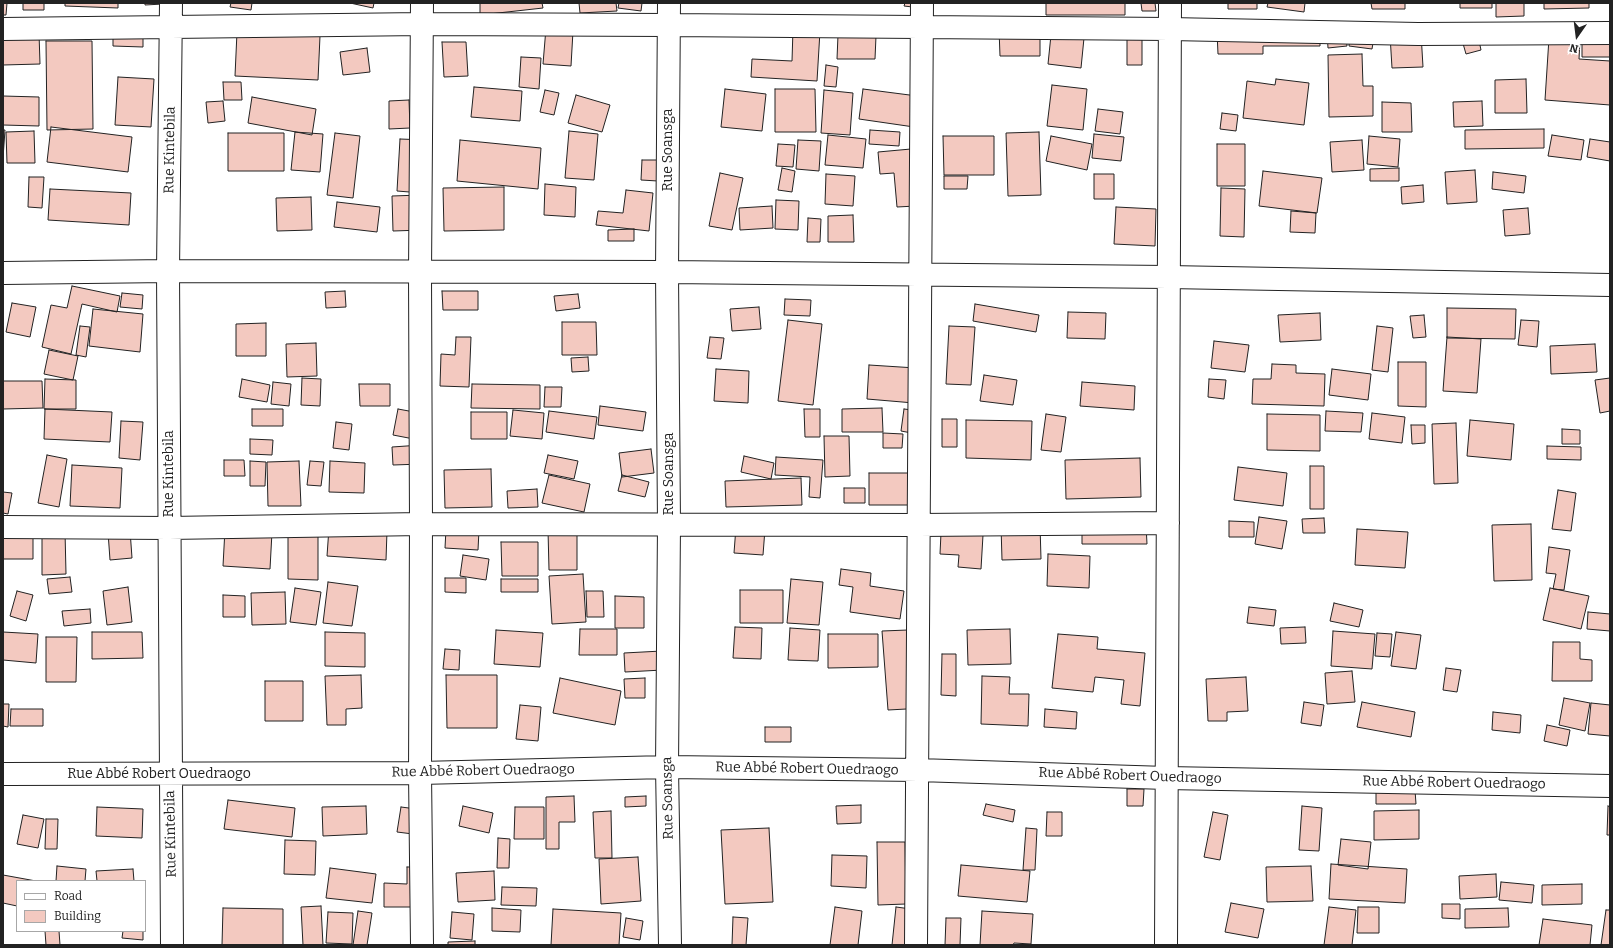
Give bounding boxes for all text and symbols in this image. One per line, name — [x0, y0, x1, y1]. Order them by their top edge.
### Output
north arrow — [1557, 16, 1597, 56]
text: N — [1568, 41, 1580, 55]
street label: Rue Kintebila — [161, 106, 179, 194]
street label: Rue Soansga — [660, 109, 676, 191]
street label: Rue Kintebila — [161, 430, 177, 518]
street label: Rue Soansga — [661, 433, 677, 515]
street label: Rue Soansga — [659, 756, 677, 840]
street label: Rue Abbé Robert Ouedraogo — [715, 759, 899, 779]
street label: Rue Abbé Robert Ouedraogo — [391, 761, 575, 781]
street label: Rue Abbé Robert Ouedraogo — [1038, 764, 1222, 788]
street label: Rue Abbé Robert Ouedraogo — [67, 766, 251, 782]
street label: Rue Abbé Robert Ouedraogo — [1362, 773, 1546, 793]
street label: Rue Kintebila — [162, 790, 180, 878]
legend — [16, 880, 146, 932]
text: Road — [54, 889, 82, 903]
text: Building — [54, 909, 101, 923]

